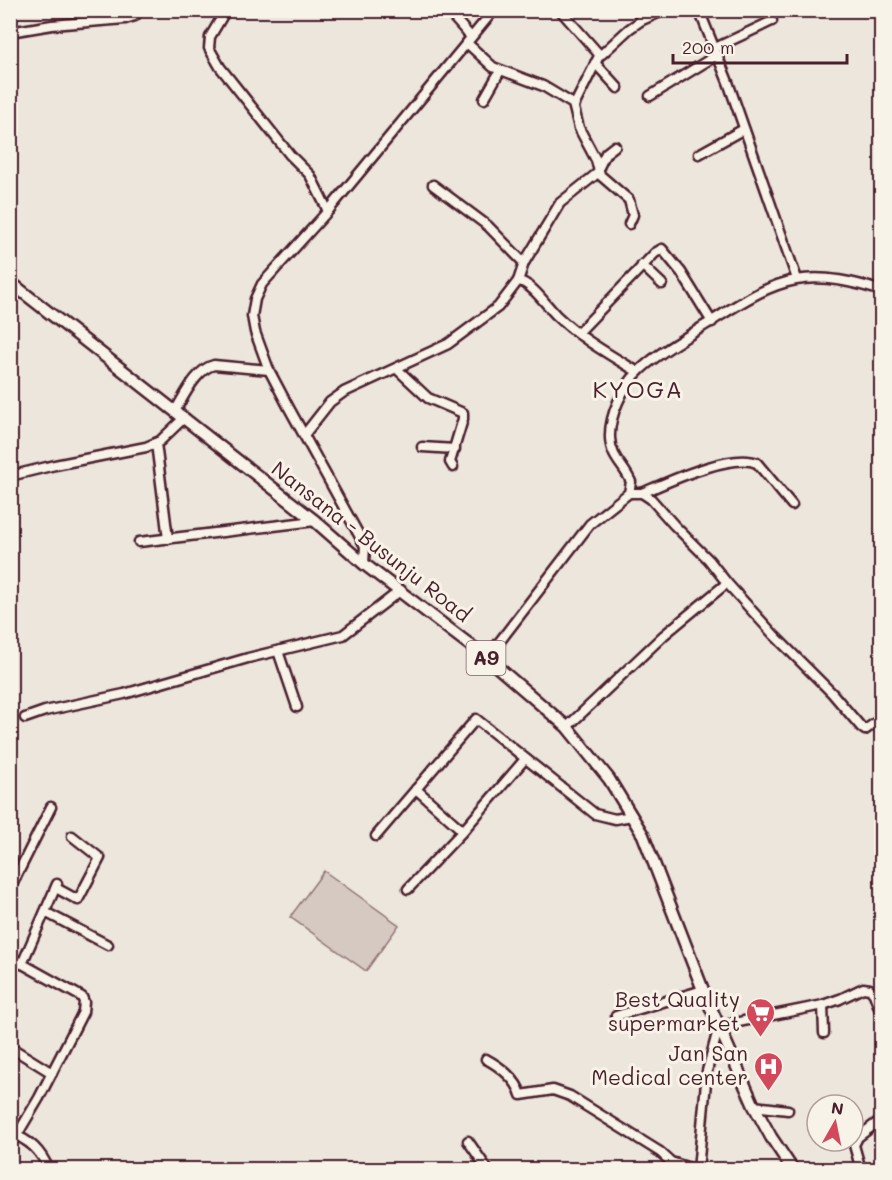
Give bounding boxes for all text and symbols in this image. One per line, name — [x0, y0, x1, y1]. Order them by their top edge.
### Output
scale bar — [673, 27, 847, 65]
text: 200 m — [682, 35, 734, 59]
district label: KYOGA — [592, 373, 684, 404]
street label: Nansana - Busunju Road — [267, 454, 477, 627]
road number: A9 — [466, 641, 506, 675]
place label: Best Quality supermarket — [608, 985, 740, 1036]
supermarket icon: Best Quality supermarket — [745, 996, 777, 1038]
place label: Jan San Medical center — [591, 1039, 748, 1090]
hospital icon: Jan San Medical center — [753, 1050, 785, 1092]
north arrow — [805, 1093, 865, 1153]
text: N — [830, 1096, 845, 1119]

